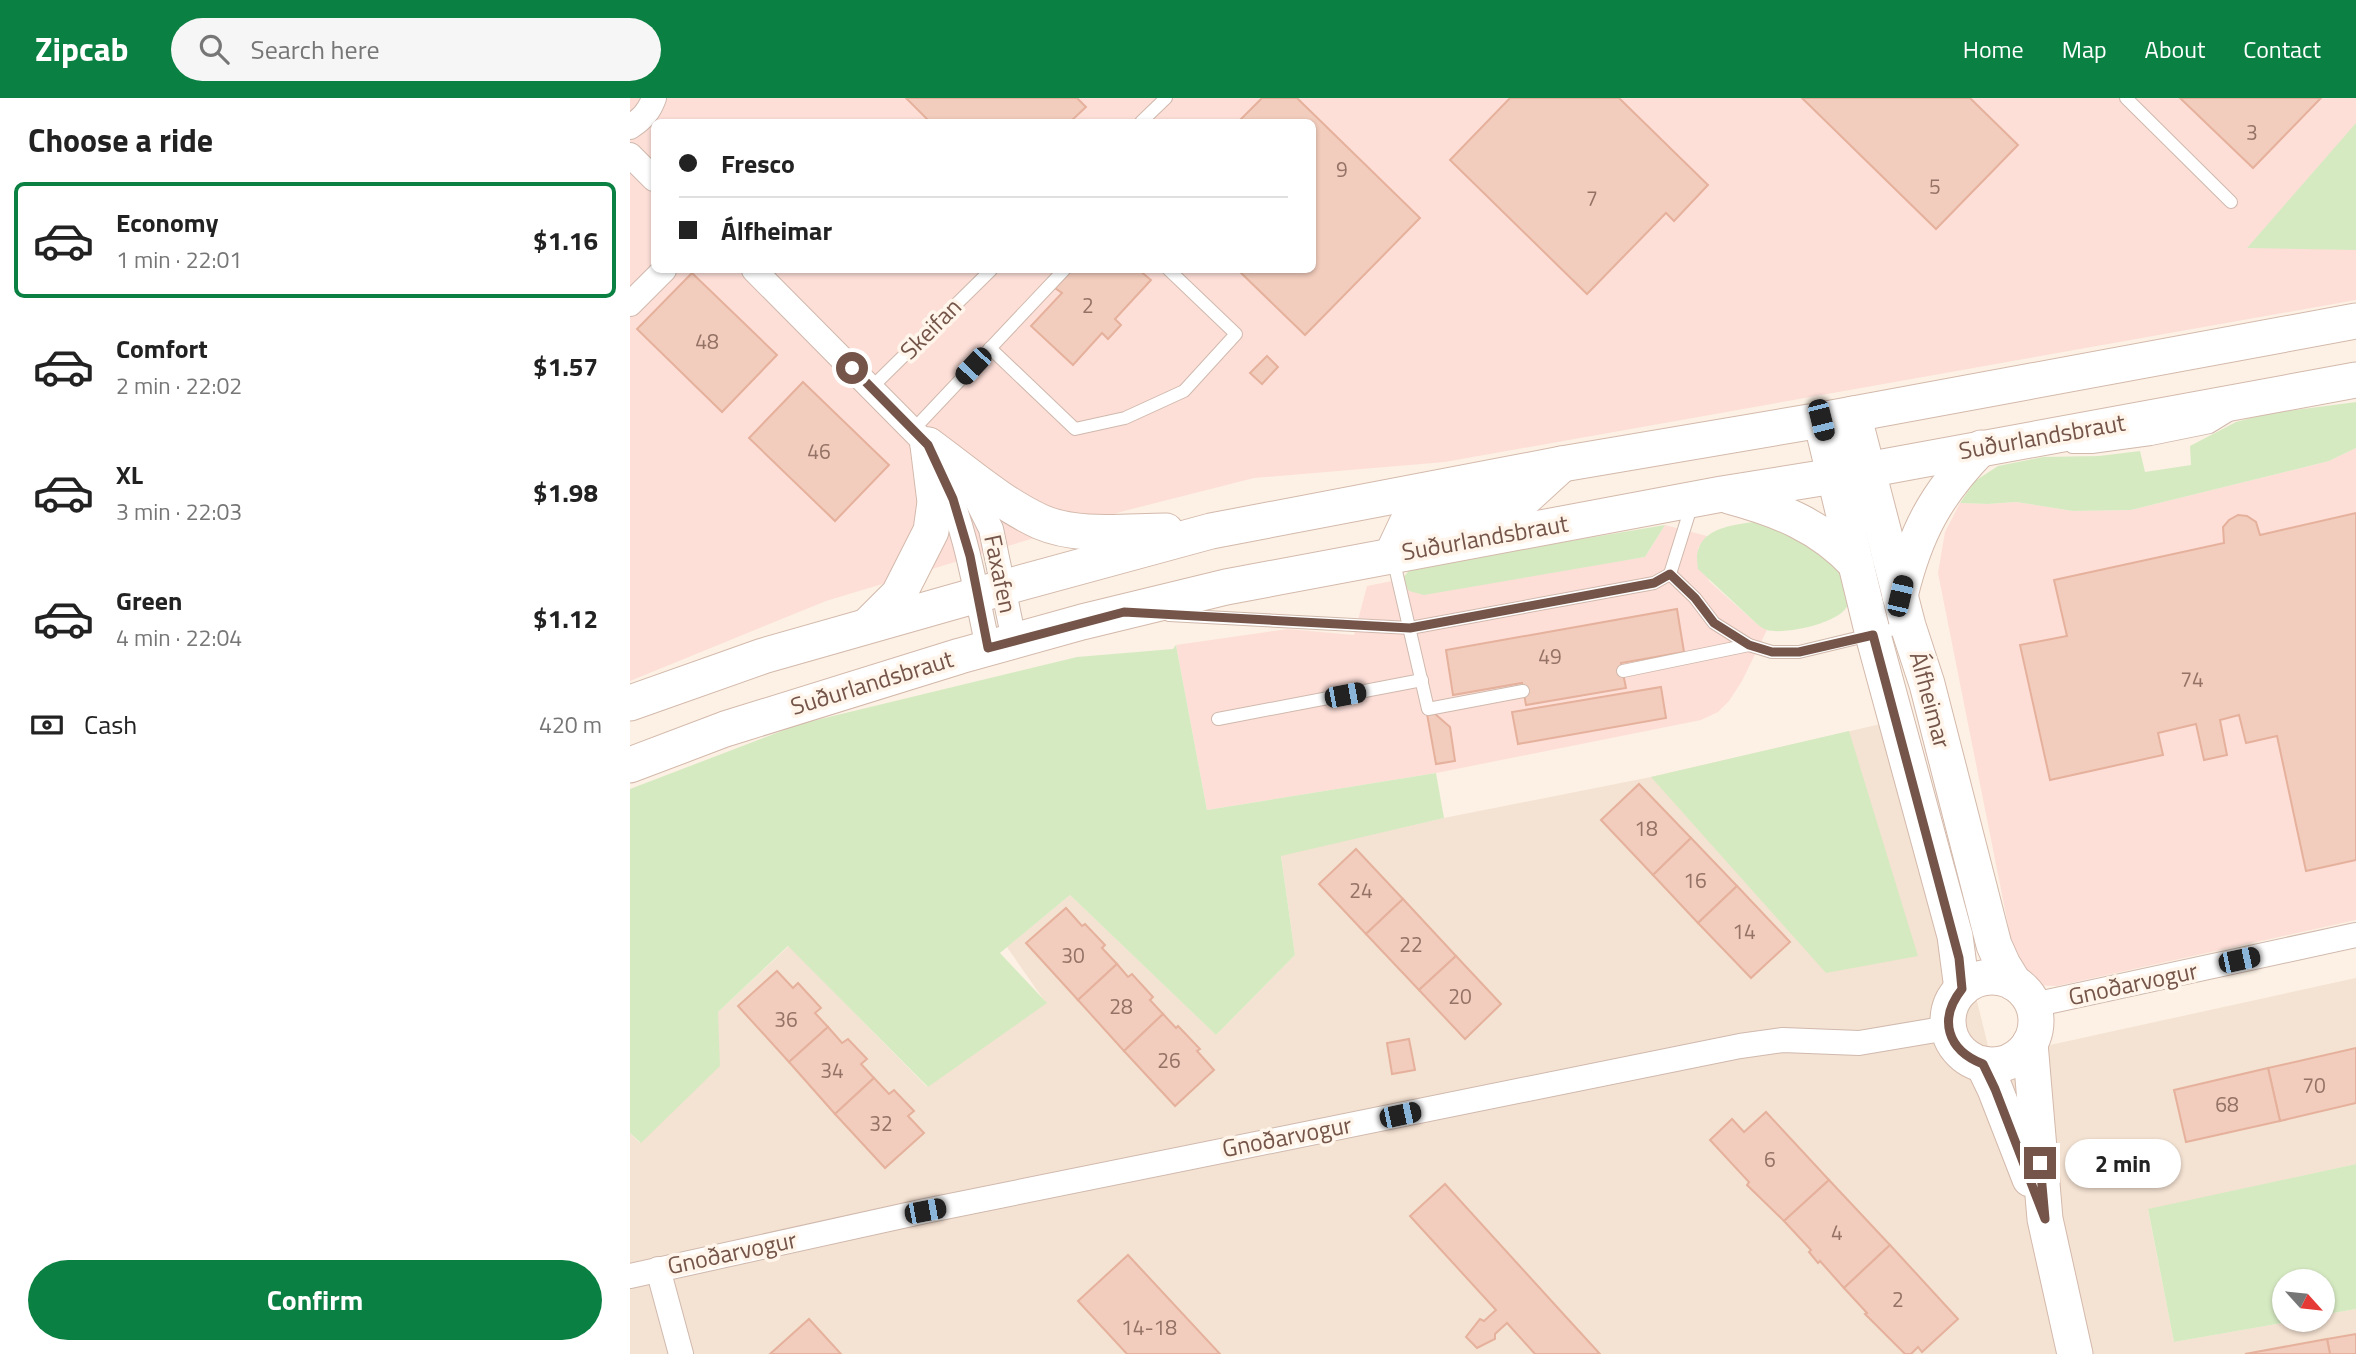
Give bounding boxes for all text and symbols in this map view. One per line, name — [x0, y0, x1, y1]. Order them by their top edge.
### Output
search box — [171, 18, 661, 81]
text: Zipcab — [35, 24, 129, 74]
icon: search — [195, 30, 233, 68]
text: Search here — [251, 30, 380, 69]
text: Home — [1963, 31, 2024, 67]
text: Map — [2062, 31, 2107, 67]
text: About — [2145, 31, 2205, 67]
text: Contact — [2243, 31, 2321, 67]
text: Choose a ride — [28, 116, 213, 164]
house number: 3 — [2246, 116, 2258, 148]
text: Fresco — [721, 144, 795, 183]
house number: 9 — [1336, 153, 1348, 185]
house number: 5 — [1929, 170, 1941, 202]
house number: 7 — [1586, 182, 1598, 214]
text: Economy — [116, 203, 218, 242]
icon: car — [32, 209, 95, 272]
text: Álfheimar — [721, 211, 832, 250]
text: $1.16 — [533, 221, 598, 260]
text: 1 min · 22:01 — [116, 242, 242, 277]
street label: Skeifan — [891, 289, 969, 367]
house number: 2 — [1082, 289, 1094, 321]
house number: 48 — [695, 325, 719, 357]
text: Comfort — [116, 329, 208, 368]
icon: car — [32, 335, 95, 398]
car — [951, 343, 996, 389]
text: $1.57 — [533, 347, 598, 386]
route start — [836, 352, 868, 384]
text: 2 min · 22:02 — [116, 368, 242, 403]
car — [1806, 397, 1837, 443]
street label: Suðurlandsbraut — [1956, 404, 2128, 468]
house number: 46 — [807, 435, 831, 467]
text: XL — [116, 455, 143, 494]
icon: car — [32, 461, 95, 524]
text: $1.98 — [533, 473, 598, 512]
text: 3 min · 22:03 — [116, 494, 242, 529]
street label: Suðurlandsbraut — [1399, 505, 1571, 569]
street label: Faxafen — [975, 531, 1027, 616]
car — [1886, 573, 1915, 619]
text: Green — [116, 581, 182, 620]
icon: car — [32, 587, 95, 650]
text: $1.12 — [533, 599, 598, 638]
text: 4 min · 22:04 — [116, 620, 242, 655]
street label: Suðurlandsbraut — [786, 640, 958, 724]
house number: 49 — [1538, 640, 1562, 672]
street label: Álfheimar — [1901, 648, 1961, 752]
house number: 74 — [2180, 663, 2204, 695]
car — [1323, 681, 1368, 709]
text: Cash — [84, 705, 137, 744]
icon: cash — [28, 706, 66, 744]
text: 420 m — [539, 707, 602, 742]
house number: 18 — [1634, 812, 1658, 844]
house number: 16 — [1683, 864, 1707, 896]
house number: 24 — [1349, 874, 1373, 906]
house number: 14 — [1732, 915, 1756, 947]
house number: 22 — [1399, 928, 1423, 960]
house number: 30 — [1061, 939, 1085, 971]
car — [2217, 945, 2262, 975]
street label: Gnoðarvogur — [2065, 952, 2201, 1014]
house number: 20 — [1448, 980, 1472, 1012]
house number: 28 — [1109, 990, 1133, 1022]
house number: 36 — [774, 1003, 798, 1035]
house number: 26 — [1157, 1044, 1181, 1076]
house number: 34 — [820, 1054, 844, 1086]
house number: 70 — [2302, 1069, 2326, 1101]
house number: 68 — [2215, 1088, 2239, 1120]
car — [1378, 1100, 1423, 1130]
street label: Gnoðarvogur — [1219, 1106, 1355, 1166]
house number: 32 — [869, 1107, 893, 1139]
callout: 2 min — [2064, 1138, 2180, 1188]
house number: 6 — [1764, 1143, 1776, 1175]
text: 2 min — [2095, 1146, 2151, 1181]
route end — [2024, 1147, 2056, 1179]
car — [903, 1197, 948, 1225]
house number: 4 — [1831, 1216, 1843, 1248]
street label: Gnoðarvogur — [664, 1221, 800, 1283]
button: Confirm — [28, 1260, 602, 1340]
north arrow — [2272, 1269, 2334, 1332]
map controls — [2272, 1269, 2335, 1332]
house number: 2 — [1892, 1283, 1904, 1315]
house number: 14-18 — [1121, 1311, 1177, 1343]

